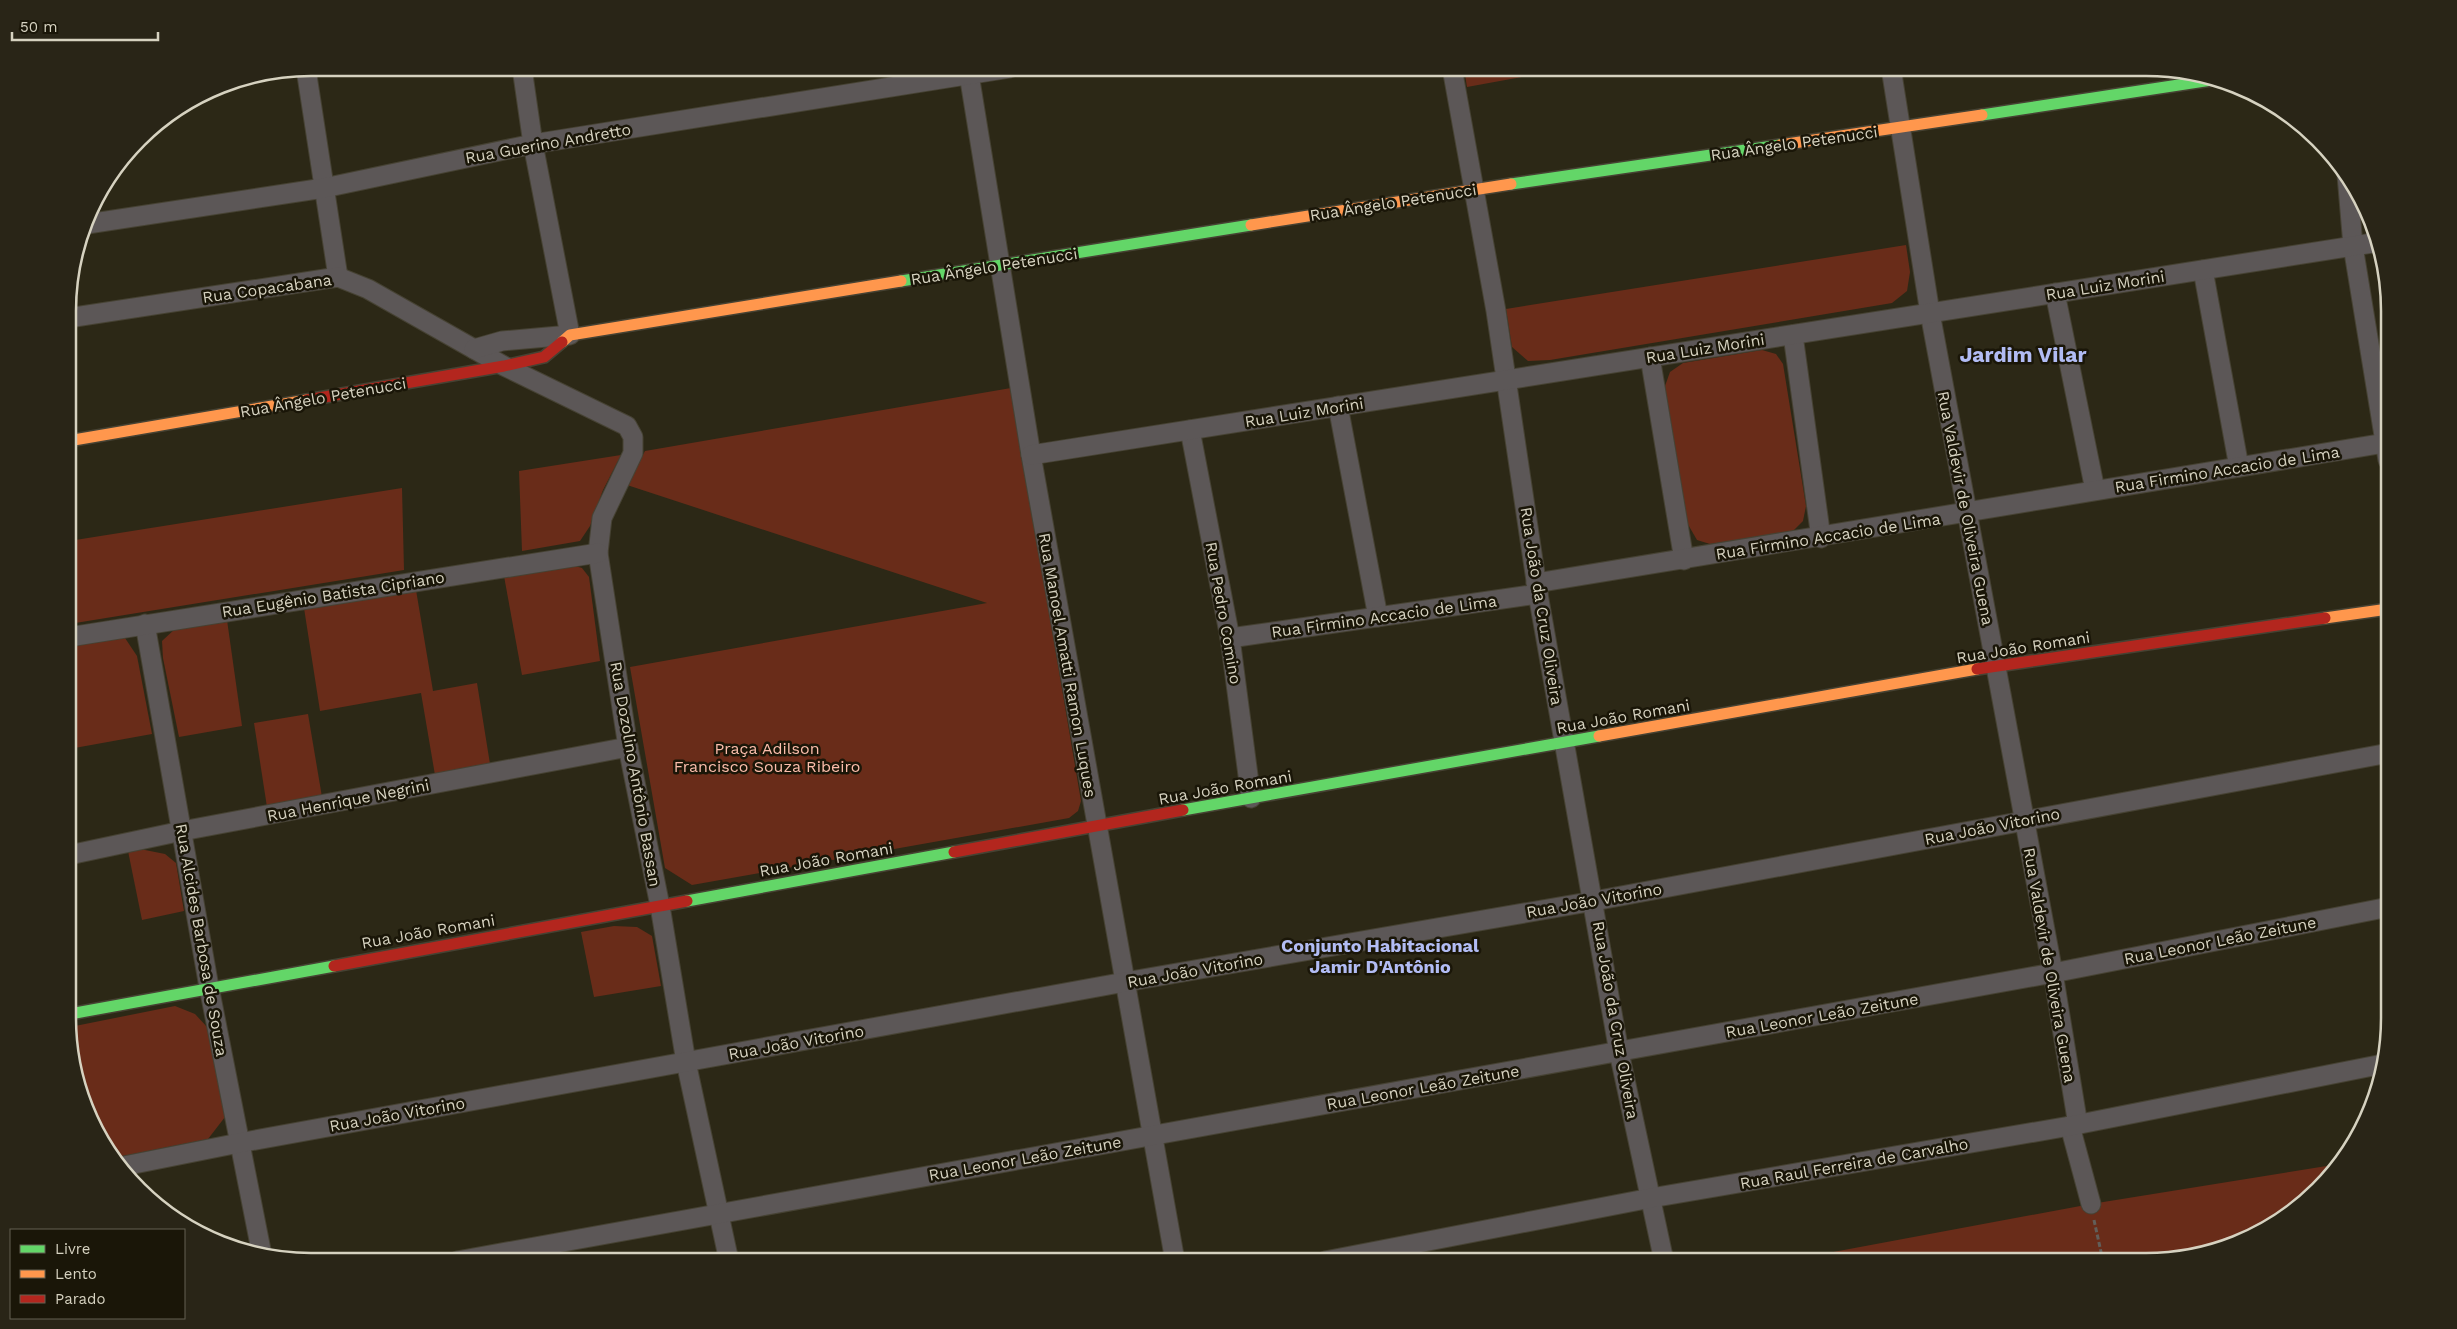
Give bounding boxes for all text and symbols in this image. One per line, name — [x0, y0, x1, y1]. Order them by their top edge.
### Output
scale bar — [12, 10, 159, 42]
text: 50 m — [20, 18, 57, 36]
street label: Rua Guerino Andretto — [464, 120, 632, 167]
street label: Rua Ângelo Petenucci — [1709, 122, 1879, 165]
street label: Rua Ângelo Petenucci — [1308, 180, 1478, 225]
street label: Rua Ângelo Petenucci — [909, 244, 1079, 289]
street label: Rua Luiz Morini — [2044, 267, 2166, 304]
street label: Rua Copacabana — [201, 270, 333, 307]
street label: Rua Luiz Morini — [1644, 330, 1766, 367]
district label: Jardim Vilar — [1960, 342, 2087, 367]
street label: Rua Ângelo Petenucci — [238, 374, 408, 421]
street label: Rua Valdevir de Oliveira Guena — [1933, 389, 1998, 627]
street label: Rua Luiz Morini — [1243, 394, 1365, 431]
street label: Rua Firmino Accacio de Lima — [2113, 442, 2341, 497]
street label: Rua João da Cruz Oliveira — [1516, 506, 1567, 707]
street label: Rua Firmino Accacio de Lima — [1714, 509, 1942, 564]
street label: Rua Manoel Amatti Ramon Luques — [1035, 531, 1100, 799]
street label: Rua Pedro Comino — [1202, 540, 1245, 686]
street label: Rua Eugênio Batista Cipriano — [220, 567, 446, 622]
street label: Rua Firmino Accacio de Lima — [1270, 591, 1498, 642]
street label: Rua João Romani — [1955, 628, 2091, 667]
street label: Rua Dozolino Antônio Bassan — [606, 660, 665, 888]
street label: Rua João Romani — [1555, 695, 1691, 738]
park label: Praça Adilson Francisco Souza Ribeiro — [674, 739, 860, 776]
street label: Rua João Romani — [1157, 766, 1293, 809]
street label: Rua Henrique Negrini — [265, 775, 431, 826]
street label: Rua João Vitorino — [1923, 804, 2061, 849]
street label: Rua Alcides Barbosa de Souza — [172, 822, 231, 1058]
street label: Rua João Romani — [758, 838, 894, 881]
street label: Rua Valdevir de Oliveira Guena — [2019, 846, 2080, 1084]
street label: Rua João Vitorino — [1525, 879, 1663, 922]
street label: Rua João Romani — [360, 910, 496, 953]
street label: Rua Leonor Leão Zeitune — [2122, 913, 2318, 968]
street label: Rua João da Cruz Oliveira — [1589, 920, 1642, 1121]
district label: Conjunto Habitacional Jamir D'Antônio — [1281, 935, 1479, 977]
street label: Rua João Vitorino — [1126, 949, 1264, 992]
street label: Rua Leonor Leão Zeitune — [1724, 989, 1920, 1042]
street label: Rua João Vitorino — [727, 1021, 865, 1064]
street label: Rua Leonor Leão Zeitune — [1325, 1061, 1521, 1114]
street label: Rua João Vitorino — [328, 1093, 466, 1136]
street label: Rua Leonor Leão Zeitune — [927, 1132, 1123, 1185]
street label: Rua Raul Ferreira de Carvalho — [1738, 1134, 1970, 1193]
legend — [10, 1229, 185, 1319]
text: Livre — [55, 1240, 90, 1258]
text: Lento — [55, 1265, 97, 1283]
text: Parado — [55, 1290, 105, 1308]

